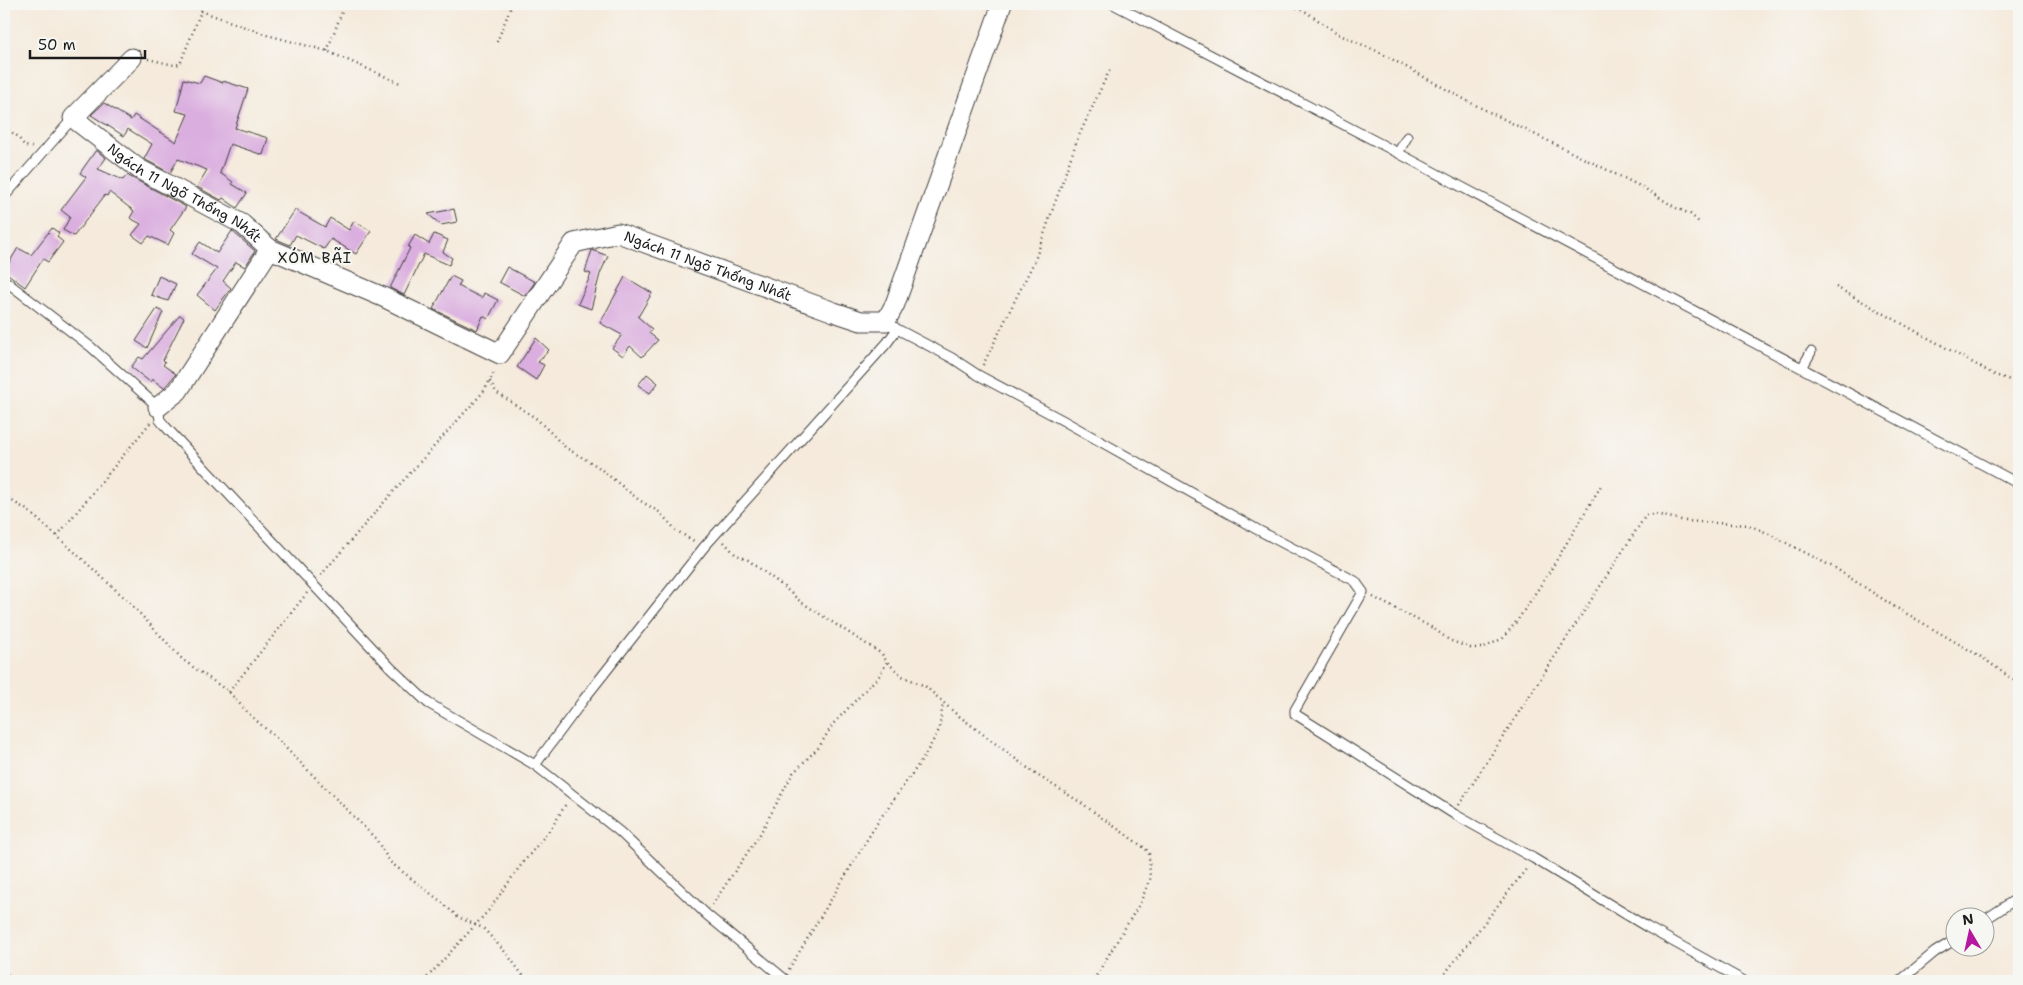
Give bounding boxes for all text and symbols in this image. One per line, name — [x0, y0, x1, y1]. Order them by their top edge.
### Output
scale bar — [30, 28, 145, 60]
text: 50 m — [38, 35, 76, 55]
street label: Ngách 11 Ngõ Thống Nhất — [104, 139, 265, 246]
street label: Ngách 11 Ngõ Thống Nhất — [622, 227, 794, 305]
district label: XÓM BÃI — [278, 246, 352, 268]
north arrow — [1946, 908, 1996, 958]
text: N — [1961, 909, 1975, 929]

